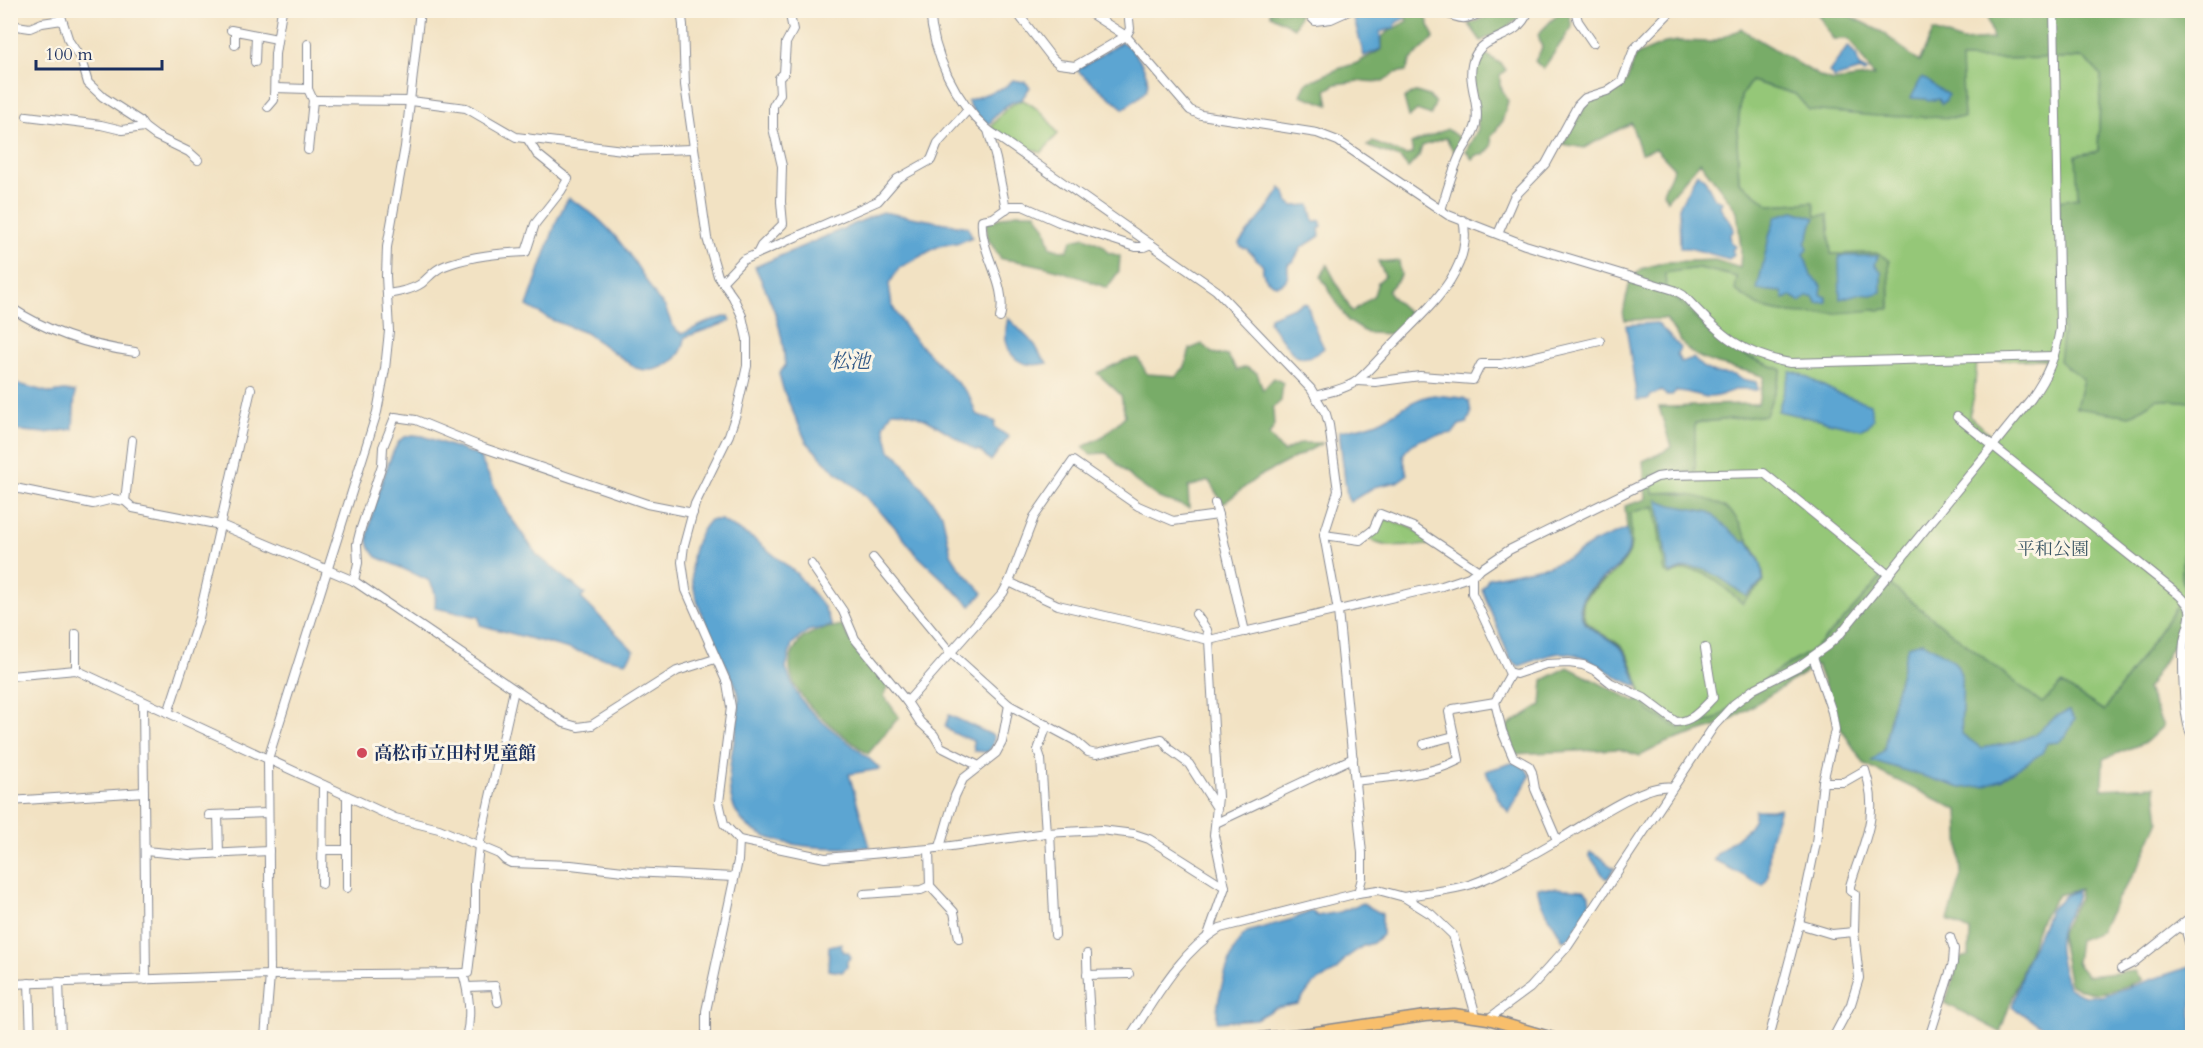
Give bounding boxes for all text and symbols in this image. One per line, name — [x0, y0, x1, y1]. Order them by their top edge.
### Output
scale bar — [36, 33, 162, 71]
text: 100 m — [45, 42, 93, 67]
water label: 松池 — [830, 348, 872, 375]
park label: 平和公園 — [2017, 537, 2089, 562]
place label: 高松市立田村児童館 — [374, 741, 536, 766]
marker: 高松市立田村児童館 — [355, 746, 369, 760]

